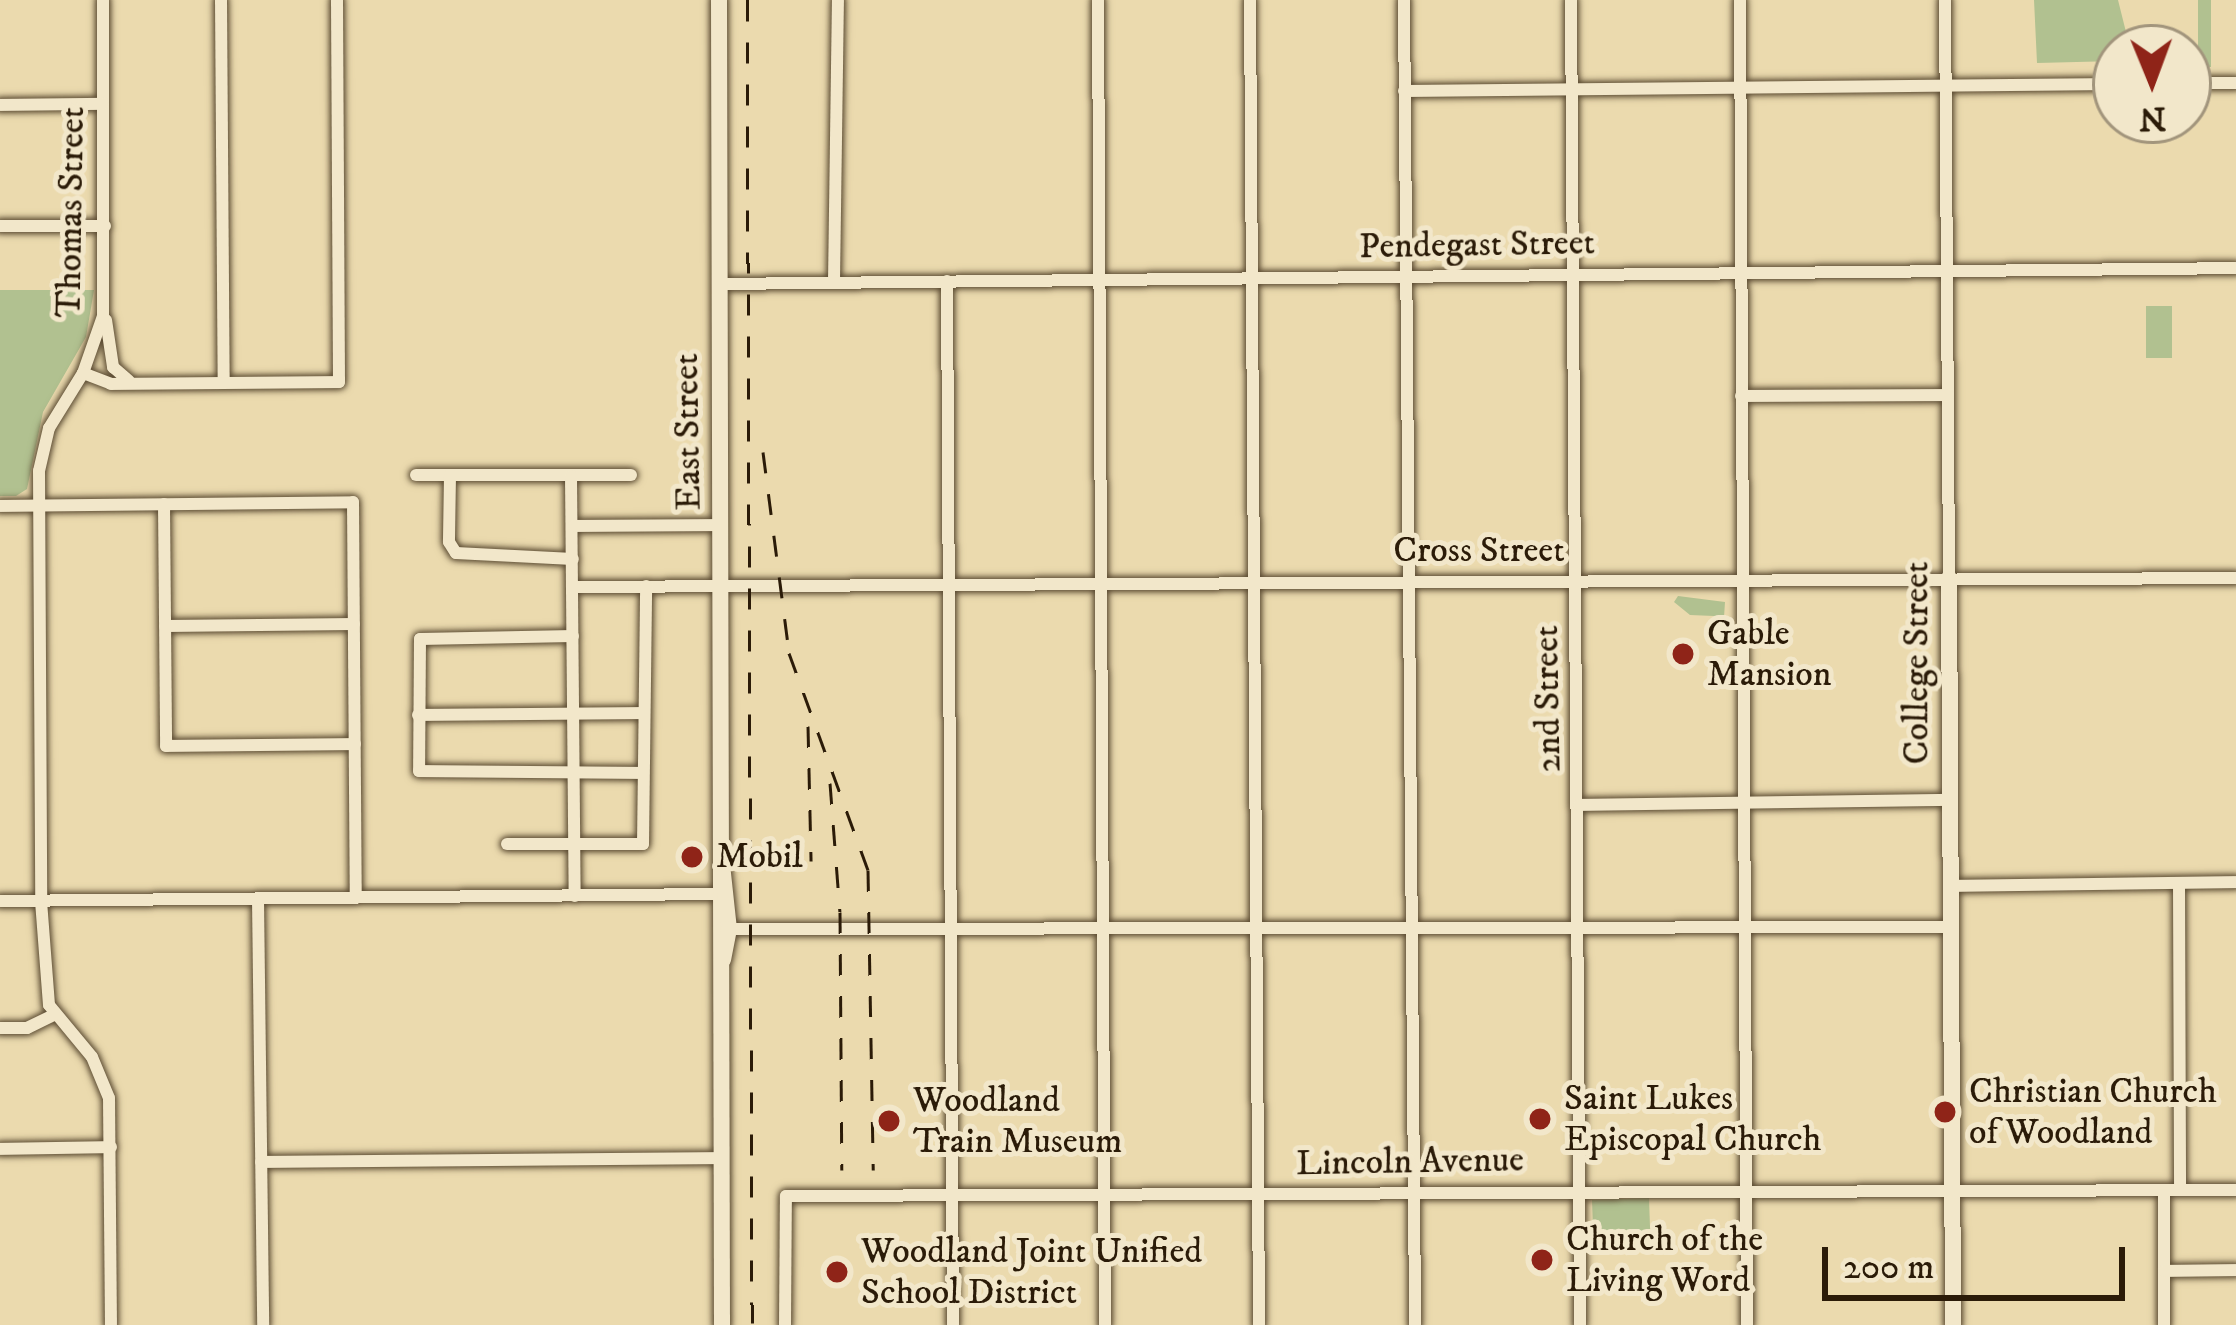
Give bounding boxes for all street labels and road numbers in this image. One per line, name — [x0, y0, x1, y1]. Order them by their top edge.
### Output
street label: Thomas Street — [48, 106, 94, 318]
street label: Pendegast Street — [1359, 221, 1595, 269]
street label: East Street — [665, 353, 711, 511]
street label: Cross Street — [1393, 529, 1565, 573]
street label: College Street — [1895, 561, 1939, 765]
street label: 2nd Street — [1525, 625, 1571, 773]
street label: Lincoln Avenue — [1296, 1138, 1524, 1186]

